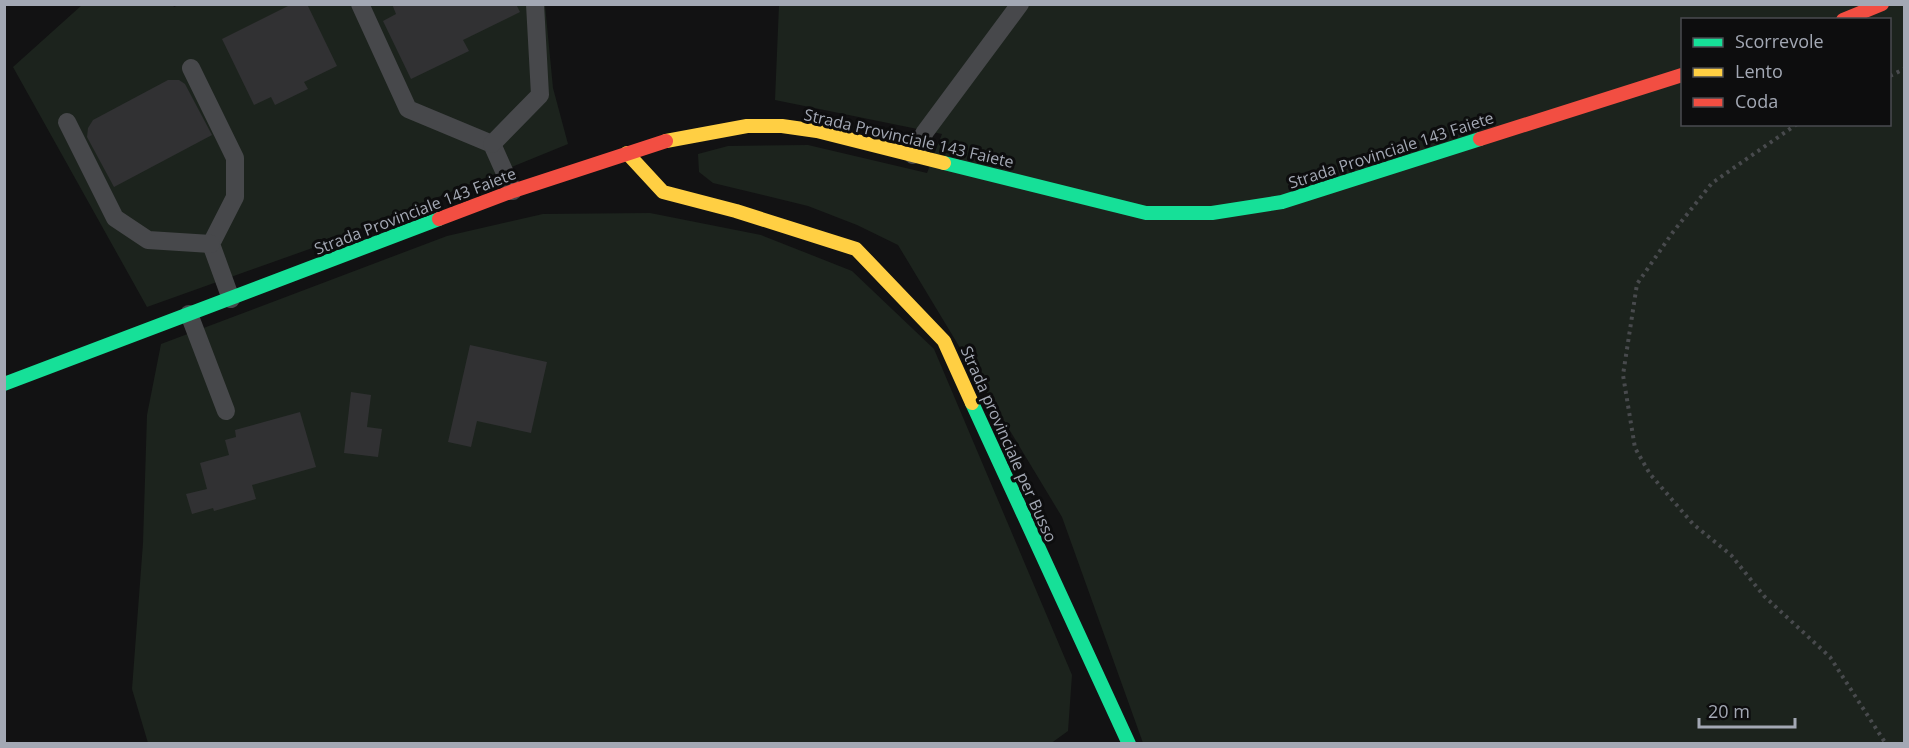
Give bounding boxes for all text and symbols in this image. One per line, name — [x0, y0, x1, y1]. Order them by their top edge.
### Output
legend — [1681, 18, 1891, 126]
text: Scorrevole — [1735, 29, 1824, 53]
text: Lento — [1735, 59, 1783, 83]
text: Coda — [1735, 89, 1778, 113]
street label: Strada Provinciale 143 Faiete — [802, 103, 1016, 173]
street label: Strada Provinciale 143 Faiete — [1286, 106, 1496, 194]
street label: Strada Provinciale 143 Faiete — [311, 162, 519, 260]
street label: Strada provinciale per Busso — [956, 342, 1062, 546]
scale bar — [1699, 691, 1795, 729]
text: 20 m — [1708, 699, 1750, 723]

